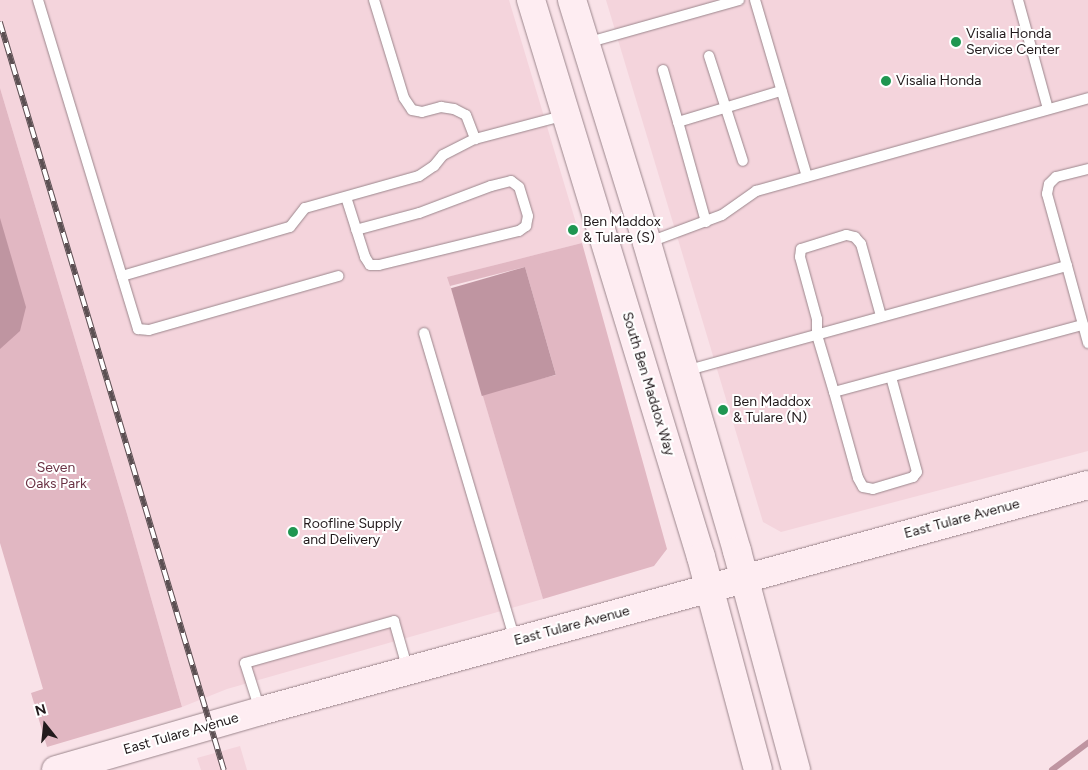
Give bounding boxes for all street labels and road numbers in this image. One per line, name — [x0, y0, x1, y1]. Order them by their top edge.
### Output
street label: South Ben Maddox Way — [618, 310, 678, 458]
street label: East Tulare Avenue — [902, 495, 1022, 543]
street label: East Tulare Avenue — [512, 602, 632, 650]
street label: East Tulare Avenue — [121, 710, 241, 758]

